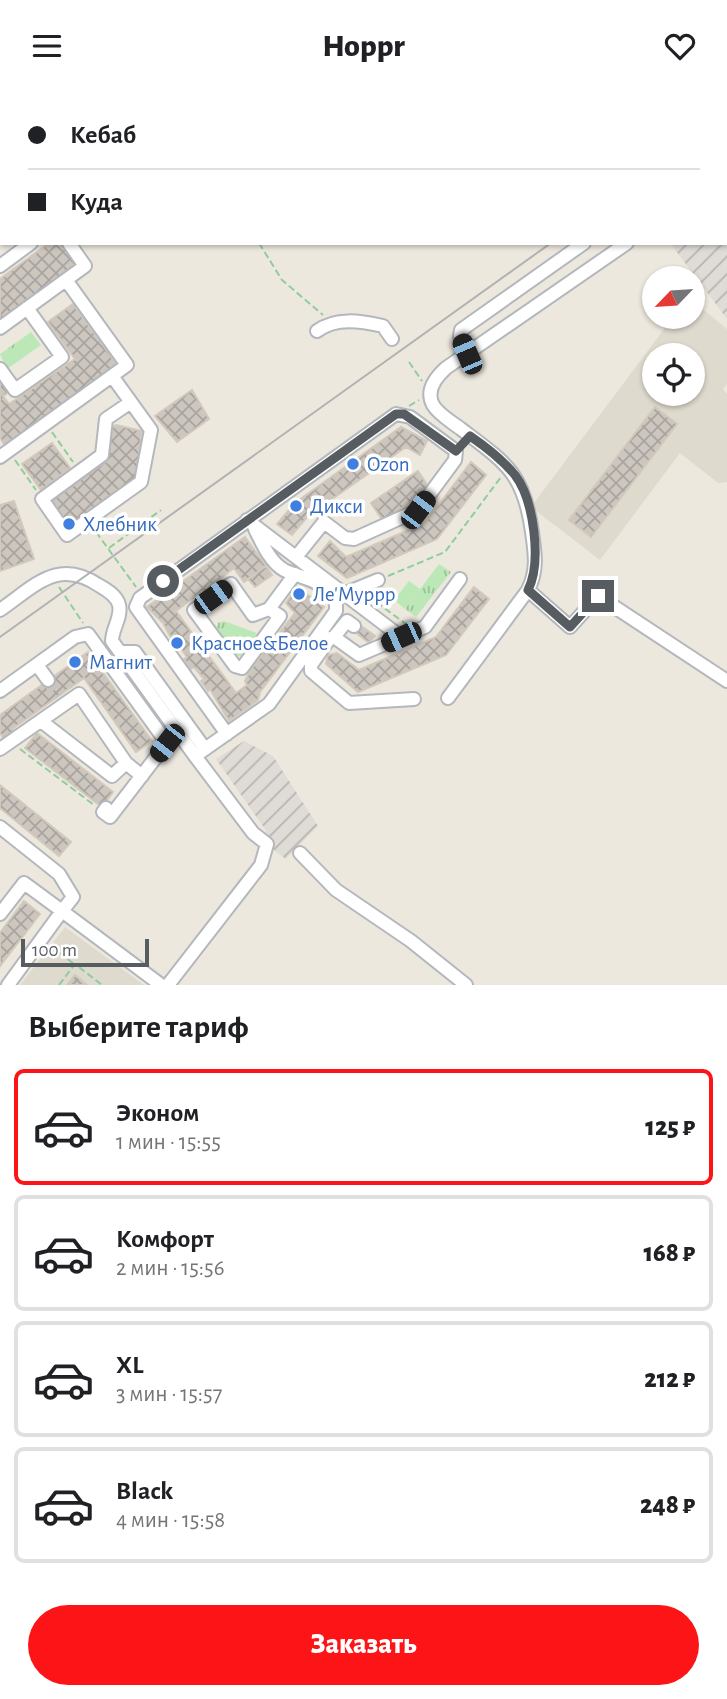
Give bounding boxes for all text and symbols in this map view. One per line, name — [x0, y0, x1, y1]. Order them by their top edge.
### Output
icon: menu — [28, 27, 66, 65]
icon: heart — [661, 27, 699, 65]
text: Hoppr — [322, 30, 405, 62]
text: Кебаб — [70, 122, 136, 148]
text: Куда — [70, 189, 123, 215]
north arrow — [642, 266, 705, 329]
map controls — [642, 266, 705, 406]
car — [450, 331, 485, 377]
button: locate — [642, 343, 705, 406]
place label: Ozon — [367, 454, 410, 475]
marker: Ozon — [345, 456, 361, 472]
car — [397, 487, 440, 533]
place label: Дикси — [310, 496, 363, 517]
marker: Дикси — [288, 498, 304, 514]
place label: Хлебник — [83, 514, 157, 535]
marker: Хлебник — [61, 516, 77, 532]
route start — [147, 565, 179, 597]
car — [190, 576, 237, 618]
route end — [582, 580, 614, 612]
place label: Ле'Муррр — [313, 584, 395, 605]
marker: Ле'Муррр — [291, 586, 307, 602]
car — [378, 619, 425, 655]
place label: Красное&Белое — [191, 633, 328, 654]
marker: Красное&Белое — [169, 635, 185, 651]
place label: Магнит — [89, 652, 153, 673]
marker: Магнит — [67, 654, 83, 670]
car — [146, 720, 189, 766]
scale bar — [21, 936, 149, 968]
text: 100 m — [32, 941, 77, 960]
text: Выберите тариф — [28, 1011, 249, 1043]
icon: car — [32, 1096, 95, 1159]
text: Эконом — [116, 1100, 199, 1126]
text: 125 ₽ — [645, 1114, 695, 1140]
text: 1 мин · 15:55 — [116, 1131, 221, 1154]
icon: car — [32, 1222, 95, 1285]
text: Комфорт — [116, 1226, 214, 1252]
text: 168 ₽ — [643, 1240, 695, 1266]
text: 2 мин · 15:56 — [116, 1257, 225, 1280]
icon: car — [32, 1348, 95, 1411]
text: XL — [116, 1352, 143, 1378]
text: 212 ₽ — [644, 1366, 695, 1392]
text: 3 мин · 15:57 — [116, 1383, 222, 1406]
icon: car — [32, 1474, 95, 1537]
text: Black — [116, 1478, 173, 1504]
text: 248 ₽ — [640, 1492, 695, 1518]
text: 4 мин · 15:58 — [116, 1509, 225, 1532]
button: Заказать — [28, 1605, 699, 1685]

